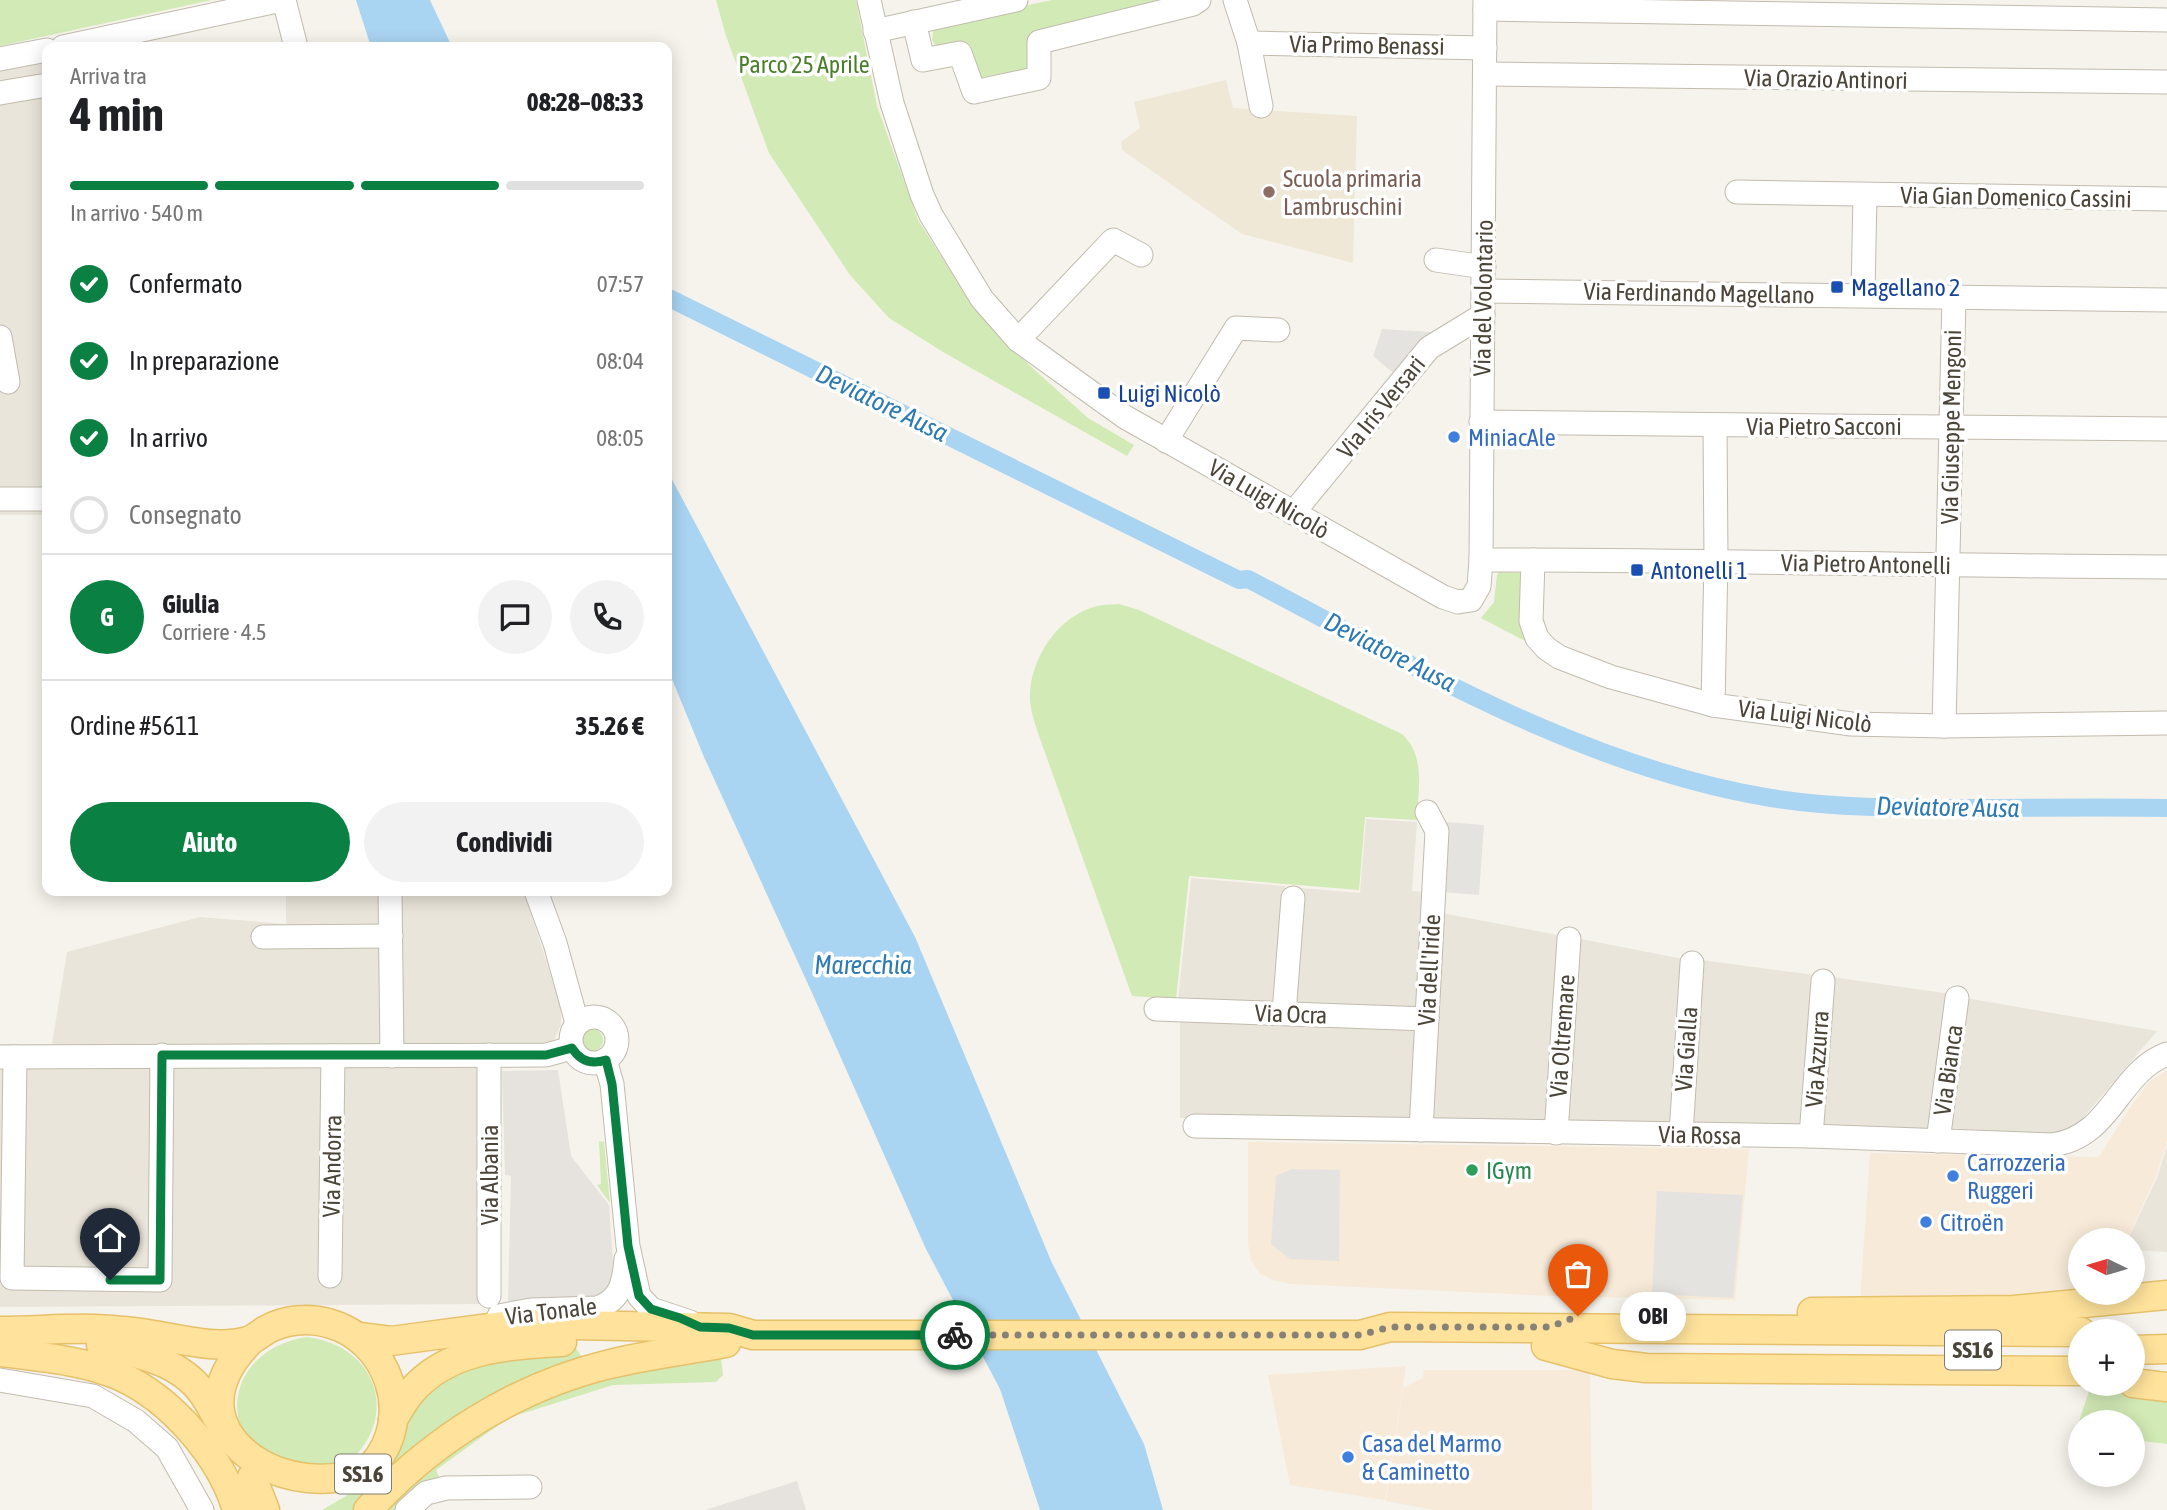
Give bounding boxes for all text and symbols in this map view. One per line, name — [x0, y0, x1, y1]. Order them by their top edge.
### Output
street label: Via Primo Benassi — [1289, 30, 1445, 60]
park label: Parco 25 Aprile — [738, 51, 870, 78]
text: Arriva tra — [70, 63, 147, 89]
street label: Via Orazio Antinori — [1744, 64, 1908, 94]
text: 08:28–08:33 — [527, 87, 644, 117]
text: 4 min — [70, 88, 164, 141]
place label: Scuola primaria Lambruschini — [1283, 165, 1422, 220]
street label: Via Gian Domenico Cassini — [1900, 181, 2132, 213]
marker: Scuola primaria Lambruschini — [1261, 184, 1277, 200]
text: In arrivo · 540 m — [70, 200, 203, 226]
street label: Via del Volontario — [1468, 219, 1498, 377]
icon: check — [70, 265, 108, 303]
text: Confermato — [129, 269, 242, 299]
text: 07:57 — [597, 271, 644, 297]
place label: Magellano 2 — [1851, 274, 1960, 301]
street label: Via Ferdinando Magellano — [1583, 277, 1815, 309]
marker: Magellano 2 — [1829, 279, 1845, 295]
street label: Via Giuseppe Mengoni — [1936, 329, 1966, 525]
icon: check — [70, 342, 108, 380]
text: In preparazione — [129, 346, 279, 376]
text: 08:04 — [596, 348, 644, 374]
street label: Via Iris Versari — [1332, 351, 1430, 463]
water label: Deviatore Ausa — [811, 358, 953, 448]
place label: Luigi Nicolò — [1118, 380, 1221, 407]
marker: Luigi Nicolò — [1096, 385, 1112, 401]
street label: Via Pietro Sacconi — [1746, 413, 1902, 440]
icon: check — [70, 419, 108, 457]
text: In arrivo — [129, 423, 208, 453]
place label: MiniacAle — [1468, 424, 1556, 451]
text: 08:05 — [596, 425, 644, 451]
marker: MiniacAle — [1446, 429, 1462, 445]
street label: Via Luigi Nicolò — [1204, 454, 1334, 544]
text: Consegnato — [129, 500, 242, 530]
street label: Via Pietro Antonelli — [1781, 549, 1951, 579]
place label: Antonelli 1 — [1651, 557, 1748, 584]
marker: Antonelli 1 — [1629, 562, 1645, 578]
button: chat — [478, 580, 552, 654]
button: phone — [570, 580, 644, 654]
text: Giulia — [162, 589, 219, 619]
text: G — [100, 602, 114, 632]
water label: Deviatore Ausa — [1319, 606, 1461, 698]
text: Corriere · 4.5 — [162, 619, 267, 645]
street label: Via Luigi Nicolò — [1737, 694, 1873, 738]
text: Ordine #5611 — [70, 711, 199, 741]
text: 35.26 € — [575, 711, 644, 741]
water label: Deviatore Ausa — [1876, 791, 2020, 823]
button: Aiuto — [70, 802, 350, 882]
button: Condividi — [364, 802, 644, 882]
street label: Via dell'Iride — [1413, 914, 1445, 1026]
water label: Marecchia — [814, 950, 912, 980]
street label: Via Oltremare — [1544, 973, 1580, 1099]
street label: Via Ocra — [1254, 999, 1328, 1029]
street label: Via Gialla — [1670, 1006, 1702, 1092]
street label: Via Azzurra — [1800, 1010, 1834, 1108]
street label: Via Bianca — [1928, 1023, 1968, 1117]
street label: Via Andorra — [318, 1114, 346, 1218]
street label: Via Rossa — [1658, 1121, 1742, 1149]
street label: Via Albania — [476, 1125, 503, 1225]
place label: Carrozzeria Ruggeri — [1967, 1149, 2066, 1204]
place label: IGym — [1486, 1157, 1532, 1184]
marker: IGym — [1464, 1162, 1480, 1178]
marker: Carrozzeria Ruggeri — [1945, 1168, 1961, 1184]
pin — [80, 1208, 140, 1280]
place label: Citroën — [1940, 1209, 2004, 1236]
marker: Citroën — [1918, 1214, 1934, 1230]
icon: home — [91, 1219, 129, 1257]
north arrow — [2068, 1228, 2146, 1306]
map controls — [2068, 1228, 2145, 1487]
pin — [1548, 1244, 1608, 1316]
icon: bag — [1559, 1255, 1597, 1293]
street label: Via Tonale — [504, 1292, 598, 1330]
callout: OBI — [1620, 1292, 1686, 1340]
courier — [920, 1300, 990, 1370]
text: OBI — [1638, 1303, 1668, 1329]
icon: bike — [936, 1316, 974, 1354]
button: + — [2068, 1319, 2145, 1396]
road number: SS16 — [1945, 1330, 2001, 1370]
button: − — [2068, 1410, 2145, 1487]
place label: Casa del Marmo & Caminetto — [1362, 1430, 1502, 1485]
marker: Casa del Marmo & Caminetto — [1340, 1449, 1356, 1465]
road number: SS16 — [335, 1455, 391, 1494]

